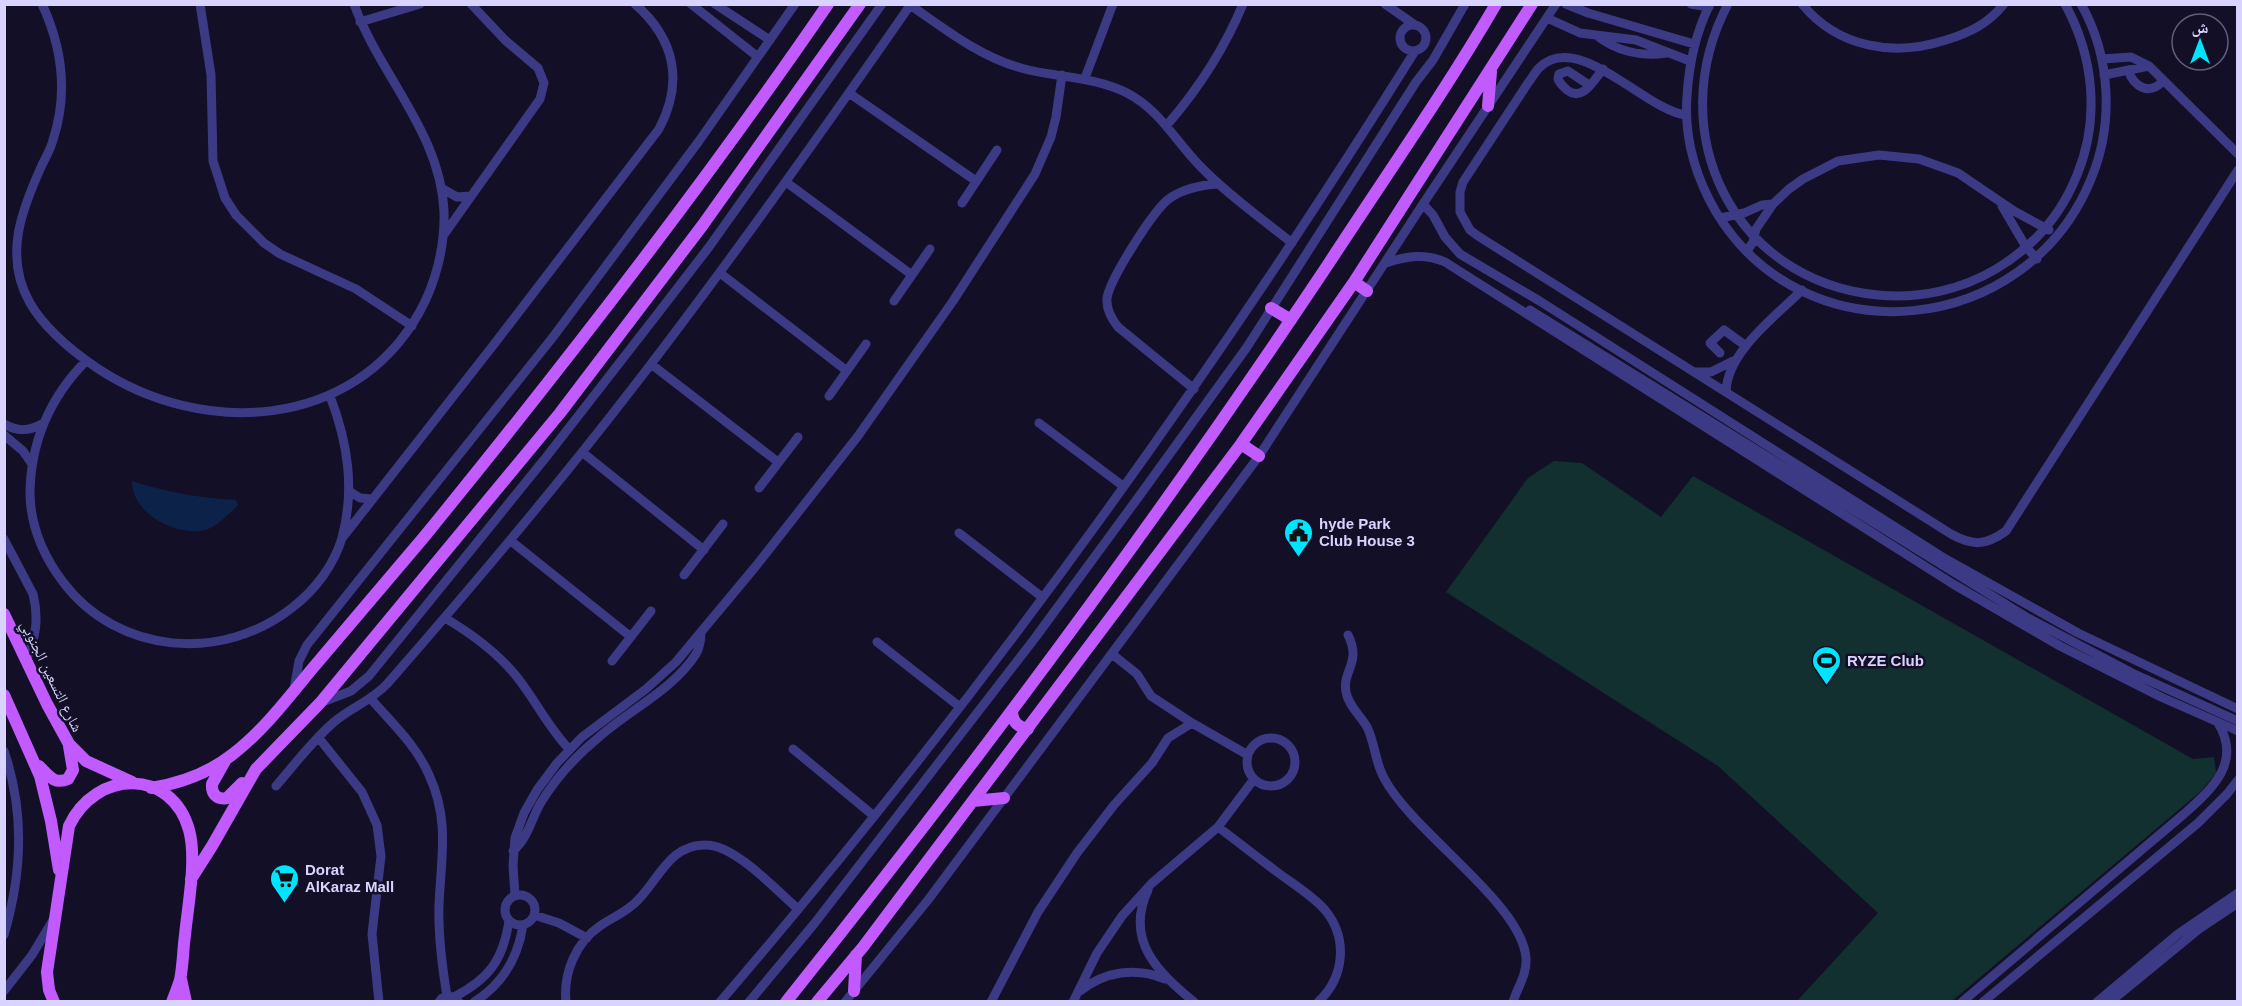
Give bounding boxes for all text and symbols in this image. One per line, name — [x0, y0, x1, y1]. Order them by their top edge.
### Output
north arrow — [2170, 12, 2230, 72]
text: ش — [2192, 19, 2209, 37]
place label: hyde Park Club House 3 — [1319, 515, 1415, 549]
public building icon: hyde Park Club House 3 — [1282, 516, 1314, 558]
street label: شارع التسعين الجنوبي — [14, 617, 86, 736]
sports icon: RYZE Club — [1810, 644, 1842, 686]
place label: RYZE Club — [1847, 652, 1924, 669]
place label: Dorat AlKaraz Mall — [305, 861, 394, 895]
supermarket icon: Dorat AlKaraz Mall — [268, 862, 300, 904]

